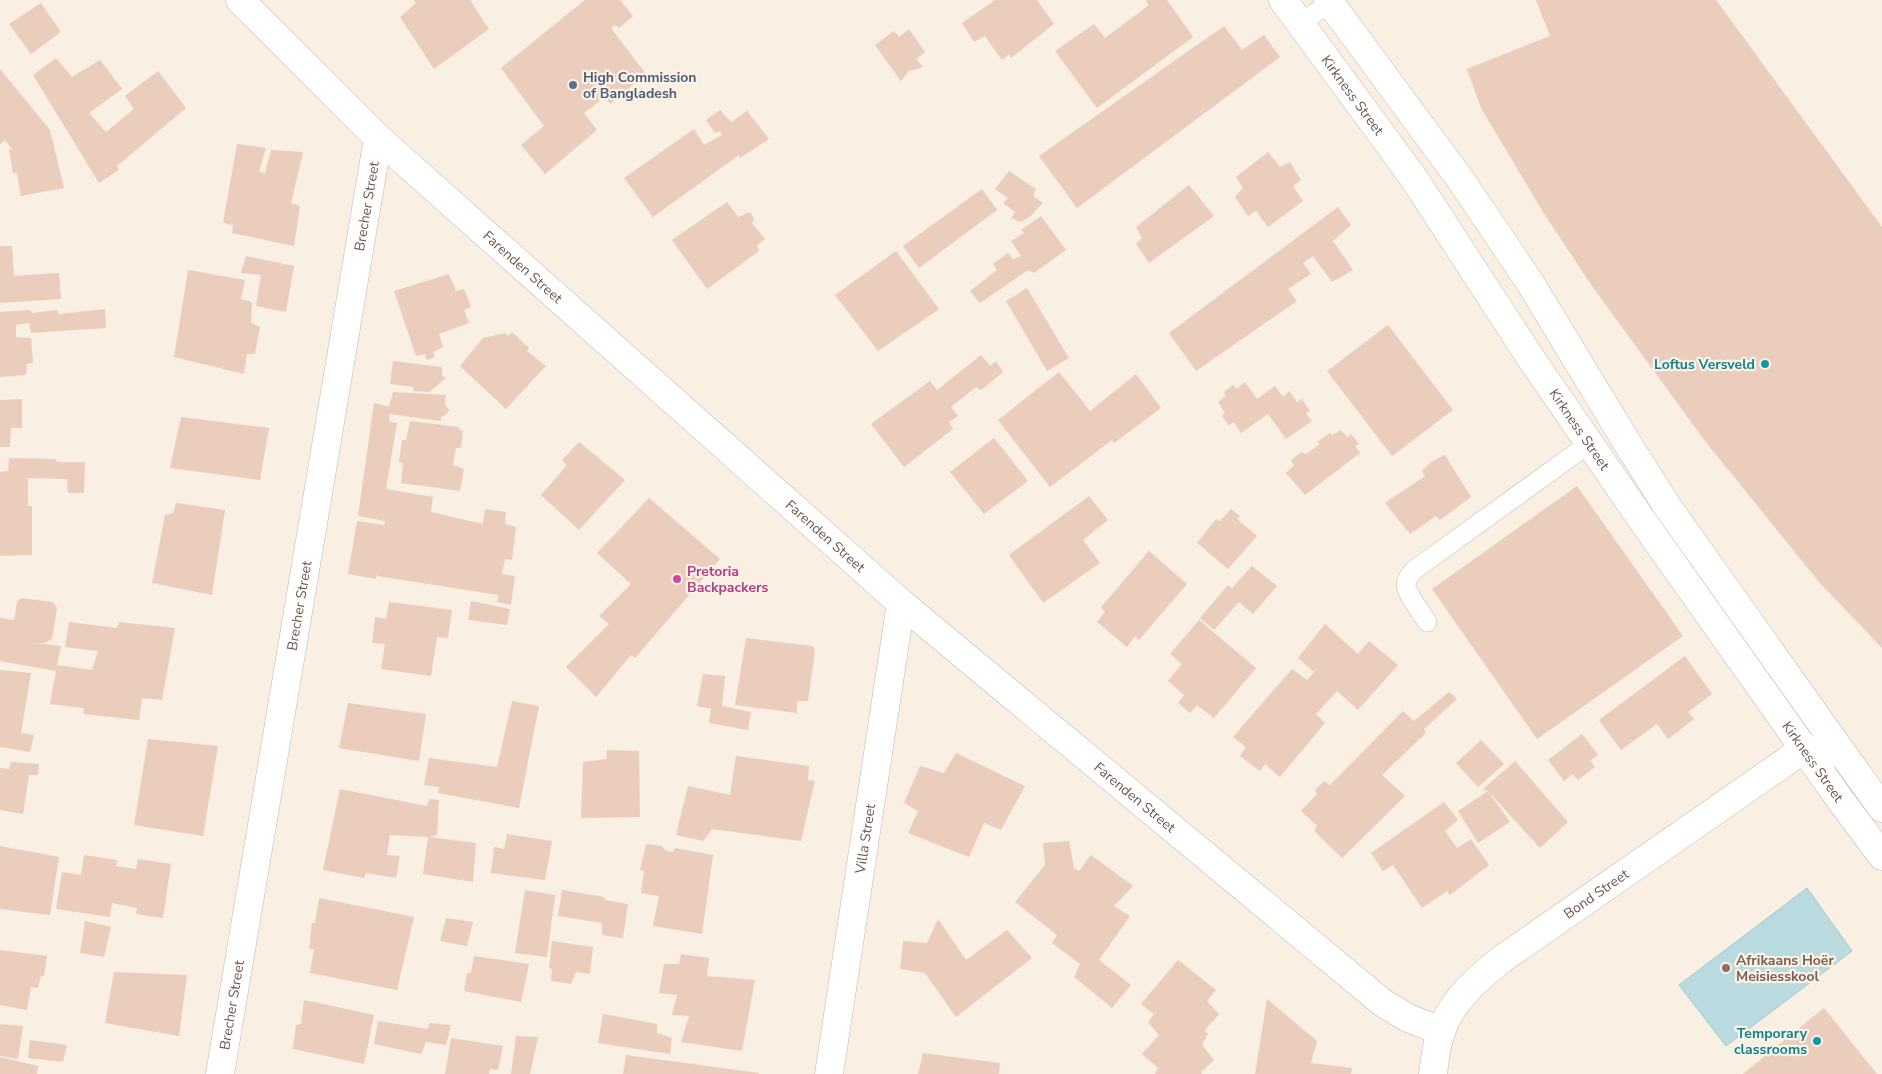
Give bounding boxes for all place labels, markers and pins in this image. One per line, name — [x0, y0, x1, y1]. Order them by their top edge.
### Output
place label: High Commission of Bangladesh — [583, 68, 697, 103]
marker: High Commission of Bangladesh — [567, 79, 579, 91]
place label: Loftus Versveld — [1654, 355, 1755, 374]
marker: Loftus Versveld — [1759, 358, 1771, 370]
place label: Pretoria Backpackers — [687, 562, 768, 597]
marker: Pretoria Backpackers — [671, 573, 683, 585]
place label: Afrikaans Hoër Meisiesskool — [1736, 951, 1834, 986]
marker: Afrikaans Hoër Meisiesskool — [1720, 962, 1732, 974]
place label: Temporary classrooms — [1734, 1024, 1808, 1059]
marker: Temporary classrooms — [1811, 1035, 1823, 1047]

